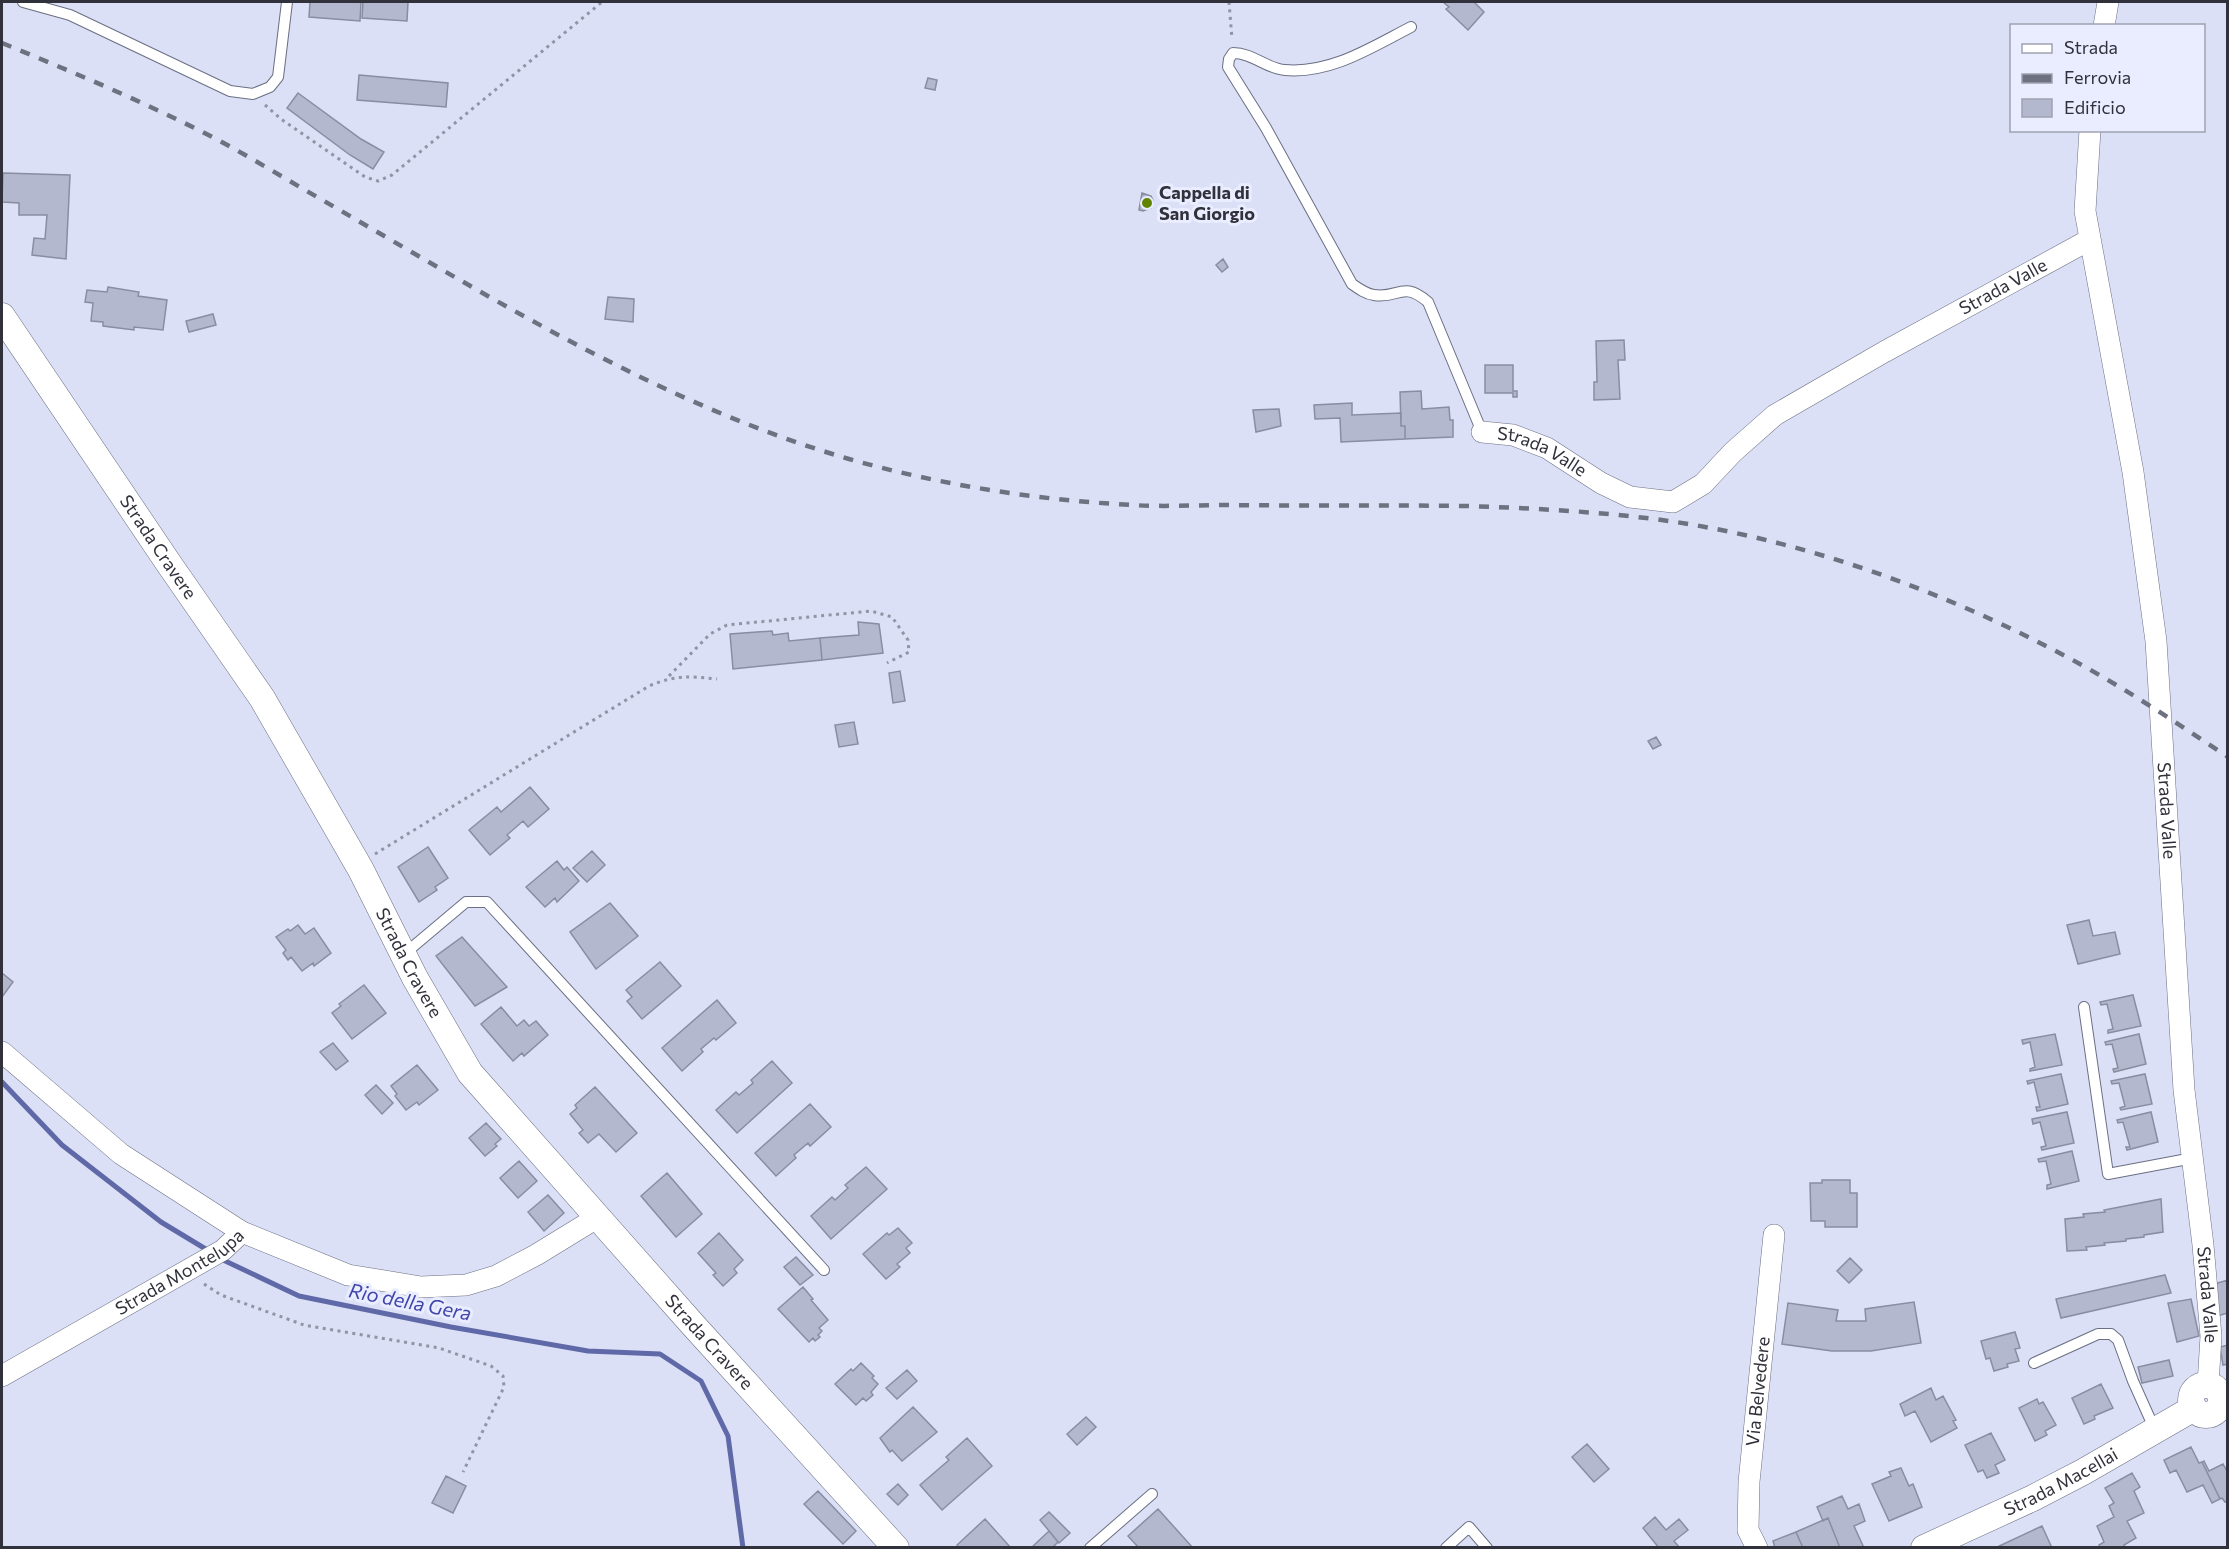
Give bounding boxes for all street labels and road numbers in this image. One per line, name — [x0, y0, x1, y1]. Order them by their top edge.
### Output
street label: Strada Valle — [1955, 253, 2051, 319]
street label: Strada Valle — [1496, 422, 1591, 481]
street label: Strada Cravere — [116, 491, 202, 603]
street label: Strada Valle — [2154, 761, 2182, 860]
street label: Strada Cravere — [372, 904, 448, 1021]
street label: Strada Montelupa — [111, 1224, 248, 1319]
street label: Strada Valle — [2193, 1245, 2223, 1344]
street label: Strada Cravere — [661, 1289, 758, 1394]
street label: Via Belvedere — [1741, 1336, 1774, 1447]
street label: Strada Macellai — [2000, 1442, 2121, 1520]

